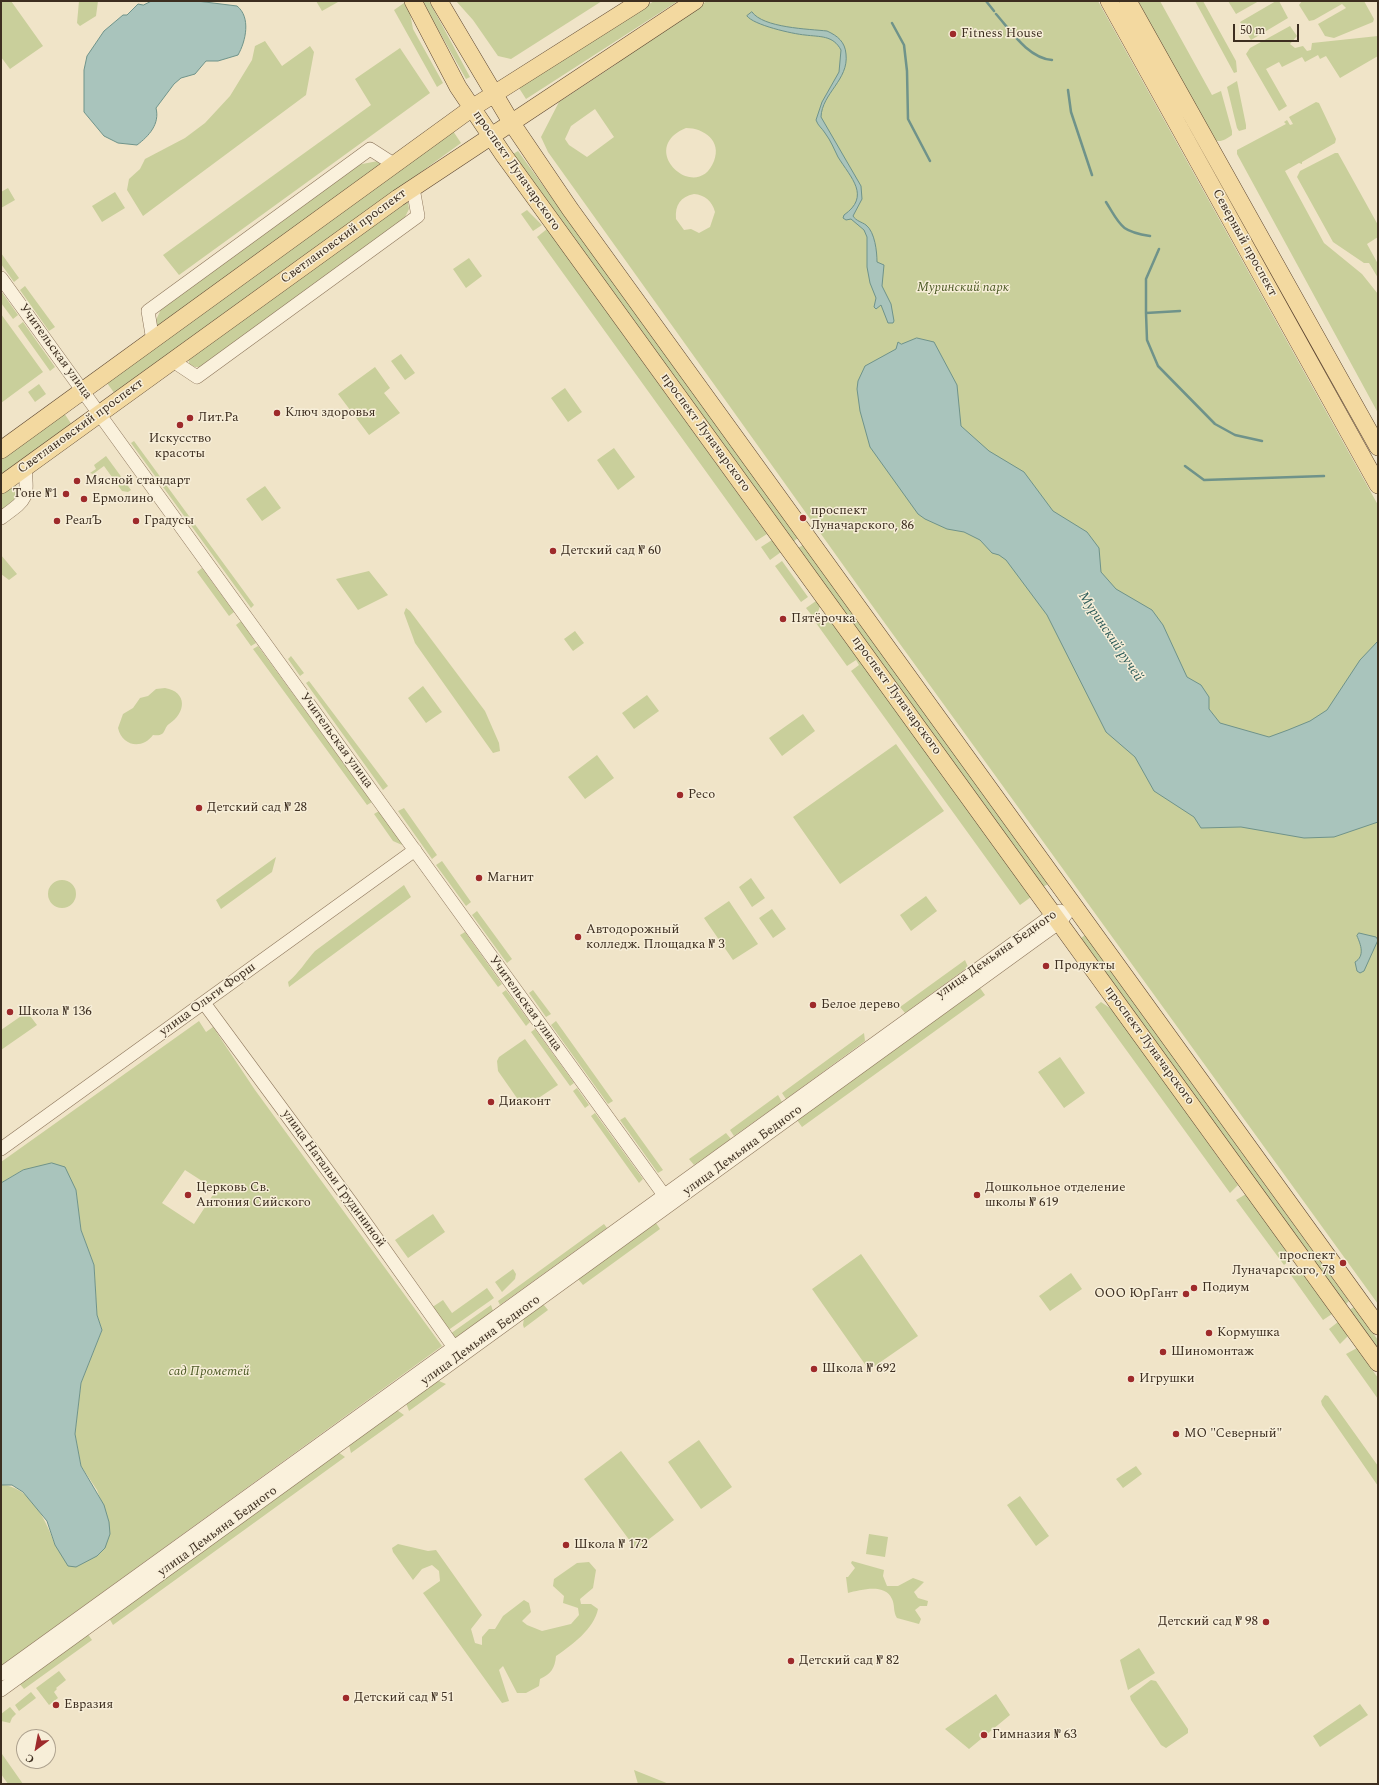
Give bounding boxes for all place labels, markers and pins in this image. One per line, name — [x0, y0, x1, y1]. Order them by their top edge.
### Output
place label: Fitness House — [961, 26, 1043, 42]
marker: Fitness House — [948, 29, 958, 39]
place label: Ключ здоровья — [285, 405, 376, 421]
marker: Ключ здоровья — [272, 408, 282, 418]
place label: Лит.Ра — [198, 410, 239, 426]
marker: Лит.Ра — [185, 413, 195, 423]
marker: Искусство красоты — [175, 420, 185, 430]
place label: Искусство красоты — [149, 431, 211, 462]
place label: Мясной стандарт — [85, 473, 190, 489]
marker: Мясной стандарт — [72, 476, 82, 486]
place label: Тоне №1 — [13, 486, 58, 502]
marker: Тоне №1 — [61, 489, 71, 499]
place label: Ермолино — [92, 491, 154, 507]
marker: Ермолино — [79, 494, 89, 504]
place label: проспект Луначарского, 86 — [811, 503, 914, 534]
place label: РеалЪ — [65, 513, 102, 529]
place label: Градусы — [144, 513, 194, 529]
marker: проспект Луначарского, 86 — [798, 513, 808, 523]
marker: РеалЪ — [52, 516, 62, 526]
marker: Градусы — [131, 516, 141, 526]
place label: Детский сад № 60 — [561, 543, 661, 559]
marker: Детский сад № 60 — [548, 546, 558, 556]
place label: Пятёрочка — [791, 611, 856, 627]
marker: Пятёрочка — [778, 614, 788, 624]
place label: Ресо — [688, 787, 715, 803]
marker: Ресо — [675, 790, 685, 800]
place label: Детский сад № 28 — [207, 800, 307, 816]
marker: Детский сад № 28 — [194, 803, 204, 813]
place label: Магнит — [487, 870, 534, 886]
marker: Магнит — [474, 873, 484, 883]
place label: Автодорожный колледж. Площадка № 3 — [586, 922, 725, 953]
marker: Автодорожный колледж. Площадка № 3 — [573, 932, 583, 942]
place label: Продукты — [1054, 958, 1115, 974]
marker: Продукты — [1041, 961, 1051, 971]
place label: Белое дерево — [821, 997, 900, 1013]
marker: Белое дерево — [808, 1000, 818, 1010]
place label: Школа № 136 — [18, 1004, 92, 1020]
marker: Школа № 136 — [5, 1007, 15, 1017]
place label: Диаконт — [499, 1094, 551, 1110]
marker: Диаконт — [486, 1097, 496, 1107]
place label: Церковь Св. Антония Сийского — [196, 1180, 311, 1211]
place label: Дошкольное отделение школы № 619 — [985, 1180, 1125, 1211]
marker: Церковь Св. Антония Сийского — [183, 1190, 193, 1200]
marker: Дошкольное отделение школы № 619 — [972, 1190, 982, 1200]
place label: проспект Луначарского, 78 — [1232, 1248, 1335, 1279]
marker: проспект Луначарского, 78 — [1338, 1258, 1348, 1268]
place label: Подиум — [1202, 1280, 1249, 1296]
marker: Подиум — [1189, 1283, 1199, 1293]
place label: ООО ЮрГант — [1094, 1286, 1178, 1302]
marker: ООО ЮрГант — [1181, 1289, 1191, 1299]
place label: Кормушка — [1217, 1325, 1280, 1341]
marker: Кормушка — [1204, 1328, 1214, 1338]
place label: Шиномонтаж — [1171, 1344, 1254, 1360]
marker: Шиномонтаж — [1158, 1347, 1168, 1357]
place label: Школа № 692 — [822, 1361, 896, 1377]
marker: Школа № 692 — [809, 1364, 819, 1374]
place label: Игрушки — [1139, 1371, 1195, 1387]
marker: Игрушки — [1126, 1374, 1136, 1384]
place label: МО "Северный" — [1184, 1426, 1282, 1442]
marker: МО "Северный" — [1171, 1429, 1181, 1439]
place label: Школа № 172 — [574, 1537, 648, 1553]
marker: Школа № 172 — [561, 1540, 571, 1550]
place label: Детский сад № 98 — [1158, 1614, 1258, 1630]
marker: Детский сад № 98 — [1261, 1617, 1271, 1627]
place label: Детский сад № 82 — [799, 1653, 899, 1669]
marker: Детский сад № 82 — [786, 1656, 796, 1666]
place label: Детский сад № 51 — [354, 1690, 454, 1706]
marker: Детский сад № 51 — [341, 1693, 351, 1703]
place label: Евразия — [64, 1697, 113, 1713]
marker: Евразия — [51, 1700, 61, 1710]
place label: Гимназия № 63 — [992, 1727, 1077, 1743]
marker: Гимназия № 63 — [979, 1730, 989, 1740]

